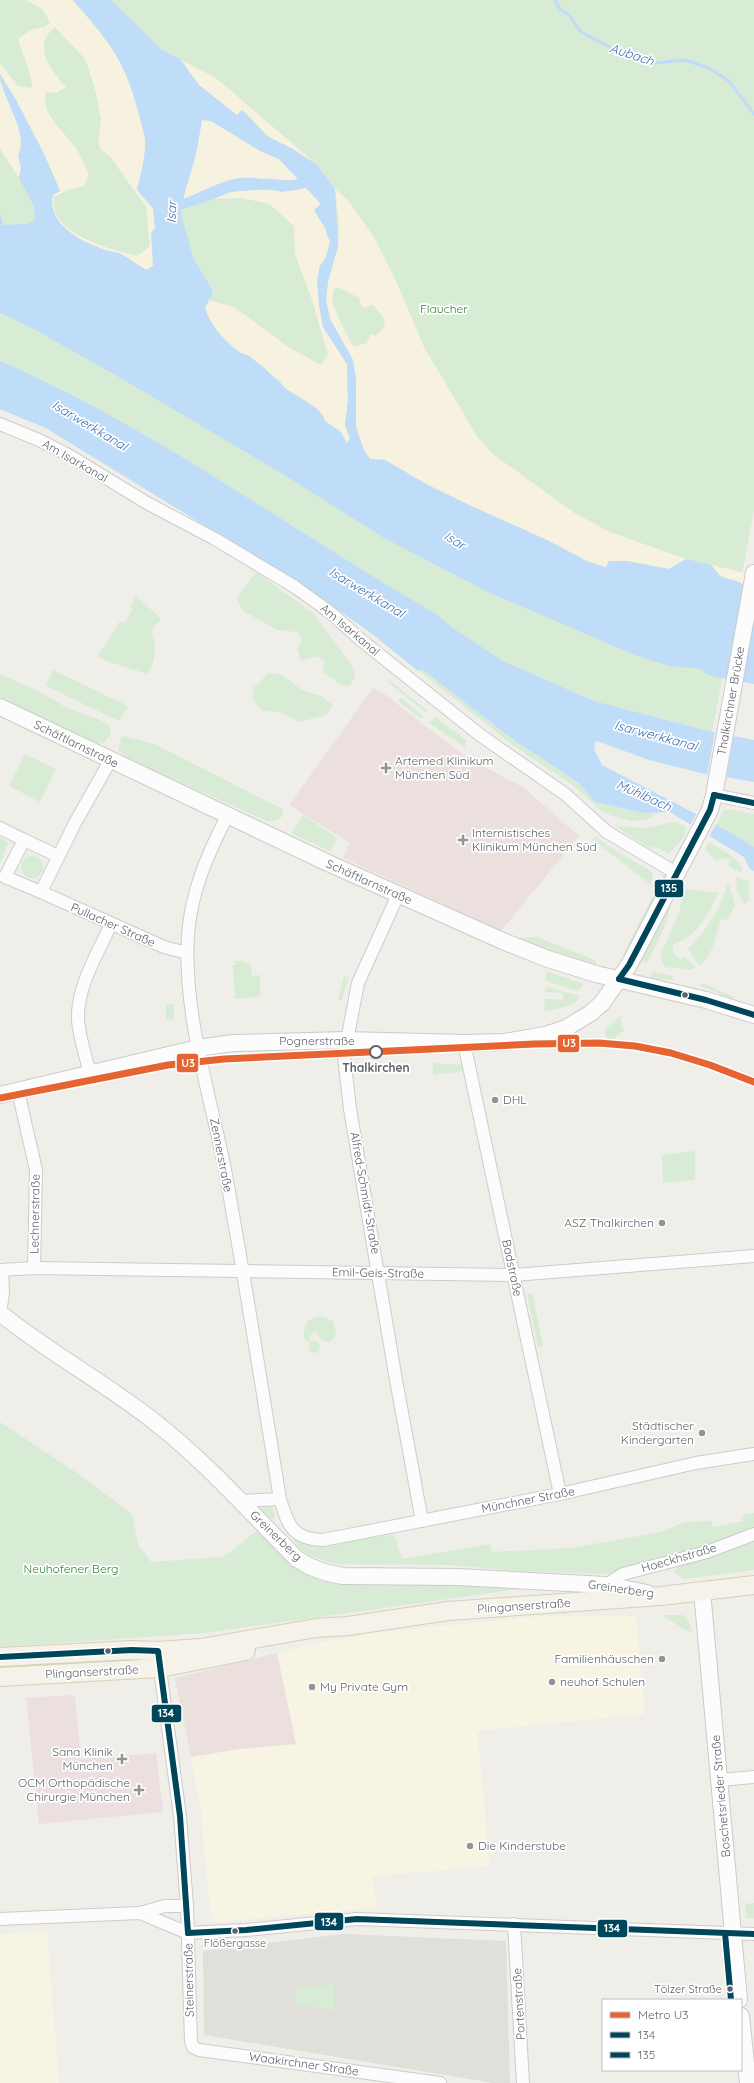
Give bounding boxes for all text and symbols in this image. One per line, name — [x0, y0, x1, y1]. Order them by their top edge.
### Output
water label: Aubach — [608, 39, 657, 69]
water label: Isar — [163, 199, 179, 223]
park label: Flaucher — [420, 301, 468, 316]
water label: Isarwerkkanal — [49, 396, 132, 455]
street label: Am Isarkanal — [40, 436, 111, 485]
water label: Isar — [441, 527, 470, 554]
water label: Isarwerkkanal — [326, 563, 409, 622]
street label: Am Isarkanal — [317, 600, 383, 659]
street label: Thalkirchner Brücke — [714, 645, 748, 757]
water label: Isarwerkkanal — [613, 716, 701, 754]
street label: Schäftlarnstraße — [31, 717, 121, 771]
place label: Artemed Klinikum München Süd — [395, 753, 494, 782]
marker: Artemed Klinikum München Süd — [380, 762, 392, 774]
water label: Mühlbach — [614, 776, 674, 814]
place label: Internistisches Klinikum München Süd — [472, 825, 597, 854]
marker: Internistisches Klinikum München Süd — [457, 834, 469, 846]
street label: Schäftlarnstraße — [324, 856, 415, 907]
line badge: 135 — [654, 879, 684, 898]
text: 135 — [661, 881, 677, 895]
street label: Pullacher Straße — [69, 899, 158, 950]
unlabelled marker — [680, 990, 690, 1000]
street label: Pognerstraße — [279, 1033, 355, 1048]
line badge: U3 — [557, 1034, 580, 1053]
text: U3 — [562, 1036, 576, 1050]
marker: Thalkirchen — [369, 1045, 383, 1059]
line badge: U3 — [176, 1053, 199, 1073]
text: U3 — [181, 1056, 195, 1070]
place label: Thalkirchen — [342, 1060, 410, 1075]
place label: DHL — [503, 1092, 527, 1107]
marker: DHL — [490, 1095, 500, 1105]
street label: Zennerstraße — [207, 1117, 236, 1193]
street label: Alfred-Schmidt-Straße — [347, 1131, 384, 1255]
street label: Lechnerstraße — [26, 1174, 43, 1254]
place label: ASZ Thalkirchen — [564, 1215, 654, 1230]
marker: ASZ Thalkirchen — [657, 1218, 667, 1228]
street label: Badstraße — [499, 1238, 526, 1298]
street label: Emil-Geis-Straße — [332, 1264, 425, 1281]
place label: Städtischer Kindergarten — [621, 1418, 694, 1447]
marker: Städtischer Kindergarten — [697, 1428, 707, 1438]
street label: Münchner Straße — [480, 1483, 576, 1516]
street label: Greinerberg — [247, 1507, 305, 1564]
street label: Hoeckhstraße — [640, 1540, 718, 1575]
park label: Neuhofener Berg — [23, 1561, 119, 1576]
street label: Greinerberg — [587, 1576, 655, 1601]
street label: Plinganserstraße — [477, 1595, 571, 1616]
unlabelled marker — [103, 1646, 113, 1656]
place label: Familienhäuschen — [554, 1651, 654, 1666]
marker: Familienhäuschen — [657, 1654, 667, 1664]
street label: Plinganserstraße — [45, 1662, 139, 1681]
place label: neuhof Schulen — [560, 1674, 645, 1689]
marker: neuhof Schulen — [547, 1677, 557, 1687]
place label: My Private Gym — [320, 1679, 408, 1694]
marker: My Private Gym — [307, 1682, 317, 1692]
line badge: 134 — [151, 1704, 182, 1723]
text: 134 — [158, 1706, 175, 1720]
street label: Boschetsrieder Straße — [708, 1734, 733, 1858]
place label: Sana Klinik München — [52, 1744, 113, 1773]
marker: Sana Klinik München — [116, 1753, 128, 1765]
place label: OCM Orthopädische Chirurgie München — [18, 1775, 130, 1804]
marker: OCM Orthopädische Chirurgie München — [133, 1784, 145, 1796]
place label: Die Kinderstube — [478, 1838, 566, 1853]
marker: Die Kinderstube — [465, 1841, 475, 1851]
line badge: 134 — [314, 1912, 344, 1931]
text: 134 — [321, 1915, 338, 1929]
line badge: 134 — [597, 1919, 628, 1938]
text: 134 — [604, 1921, 621, 1935]
marker: Flößergasse — [230, 1926, 240, 1936]
place label: Flößergasse — [204, 1936, 266, 1950]
street label: Steinerstraße — [180, 1943, 197, 2017]
street label: Portenstraße — [509, 1967, 528, 2040]
place label: Tölzer Straße — [654, 1982, 722, 1996]
marker: Tölzer Straße — [725, 1984, 735, 1994]
legend — [602, 1999, 742, 2071]
text: Metro U3 — [638, 2007, 689, 2022]
text: 134 — [638, 2027, 655, 2042]
text: 135 — [638, 2047, 655, 2062]
street label: Waakirchner Straße — [248, 2048, 360, 2079]

